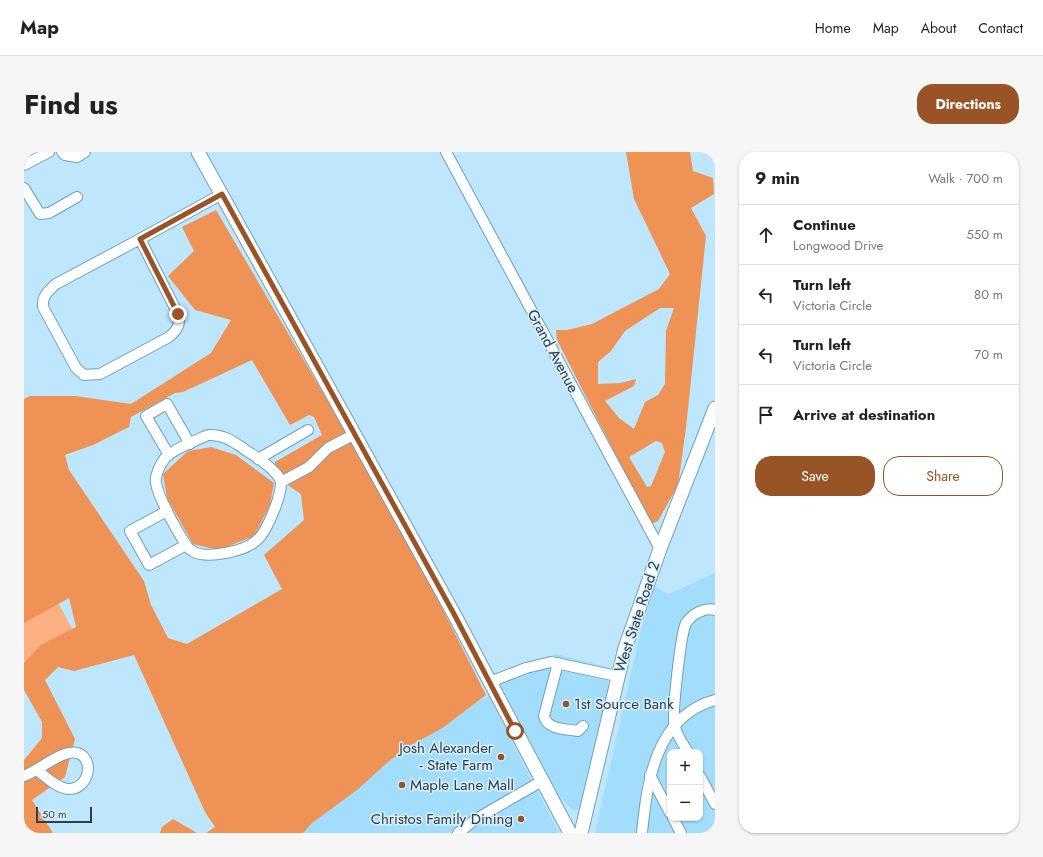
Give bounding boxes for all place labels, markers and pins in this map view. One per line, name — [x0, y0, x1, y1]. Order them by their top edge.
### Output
place label: 1st Source Bank — [574, 693, 674, 715]
marker: 1st Source Bank — [561, 699, 571, 709]
place label: Josh Alexander - State Farm — [397, 737, 494, 776]
marker: Josh Alexander - State Farm — [496, 752, 506, 762]
place label: Maple Lane Mall — [410, 774, 514, 796]
marker: Maple Lane Mall — [397, 780, 407, 790]
place label: Christos Family Dining — [371, 808, 513, 830]
marker: Christos Family Dining — [516, 814, 526, 824]

